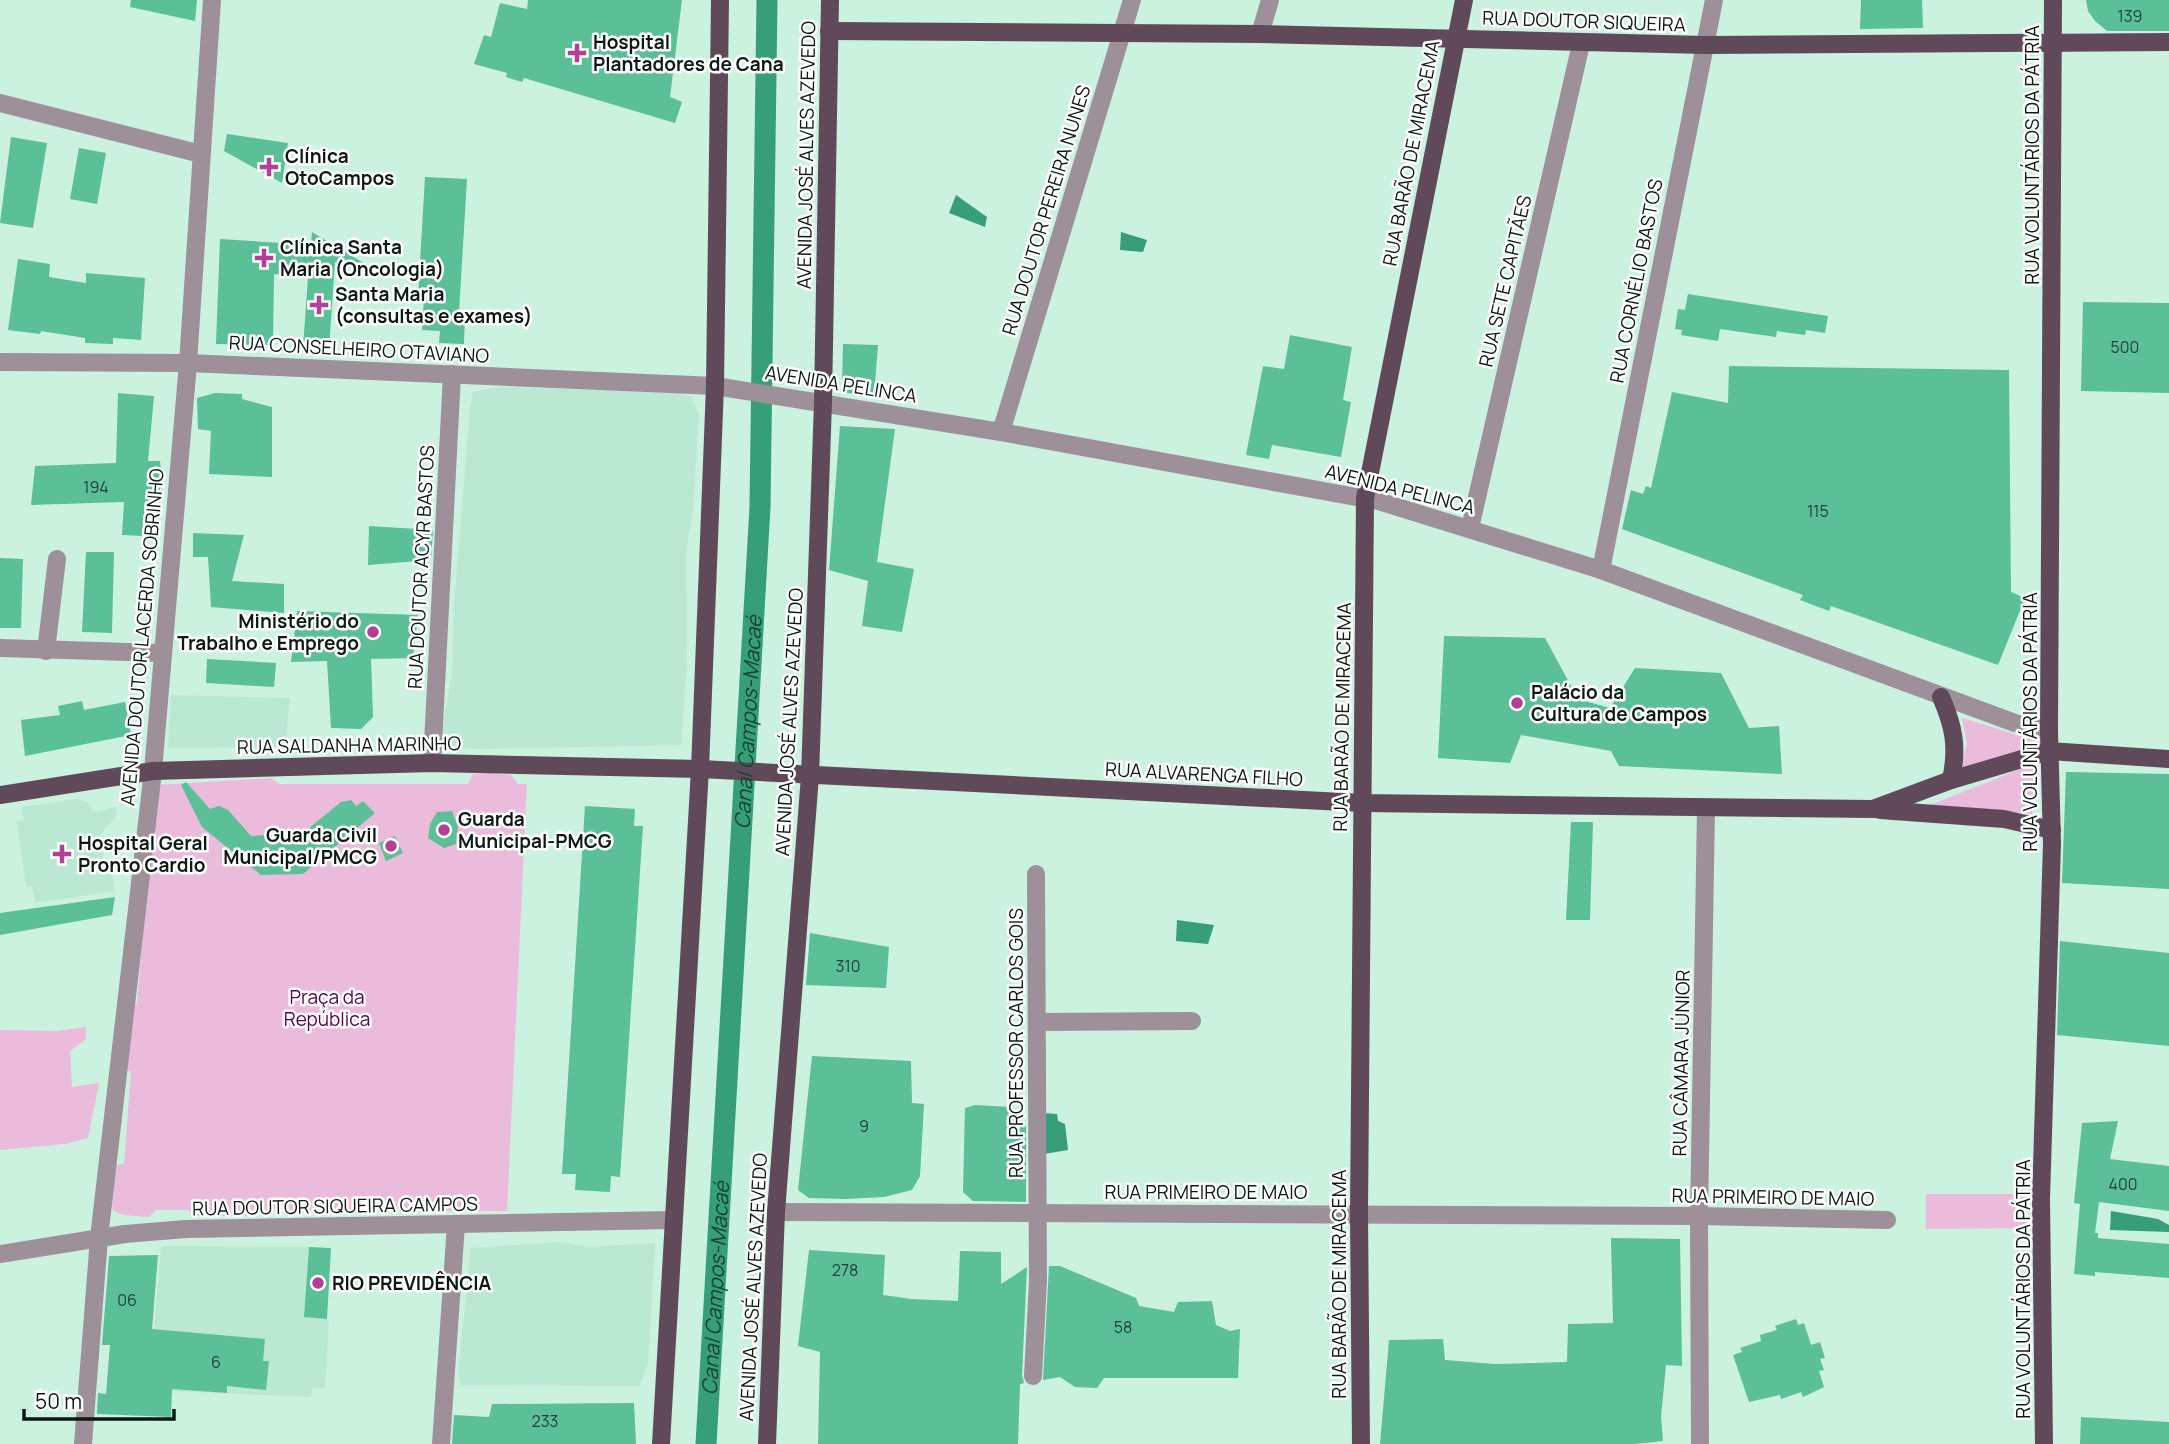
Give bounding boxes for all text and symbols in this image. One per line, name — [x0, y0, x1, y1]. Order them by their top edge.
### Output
street label: RUA DOUTOR SIQUEIRA — [1482, 4, 1686, 38]
house number: 139 — [2117, 5, 2143, 27]
street label: AVENIDA JOSÉ ALVES AZEVEDO — [791, 20, 821, 289]
street label: RUA VOLUNTÁRIOS DA PÁTRIA — [2019, 25, 2045, 285]
place label: Hospital Plantadores de Cana — [593, 29, 784, 77]
street label: RUA BARÃO DE MIRACEMA — [1376, 38, 1446, 268]
marker: Hospital Plantadores de Cana — [567, 43, 587, 63]
street label: RUA DOUTOR PEREIRA NUNES — [996, 82, 1097, 338]
place label: Clínica OtoCampos — [285, 143, 394, 191]
marker: Clínica OtoCampos — [259, 157, 279, 177]
street label: RUA CORNÉLIO BASTOS — [1603, 177, 1669, 385]
street label: RUA SETE CAPITÃES — [1473, 192, 1537, 369]
place label: Clínica Santa Maria (Oncologia) — [280, 234, 444, 282]
marker: Clínica Santa Maria (Oncologia) — [254, 248, 274, 268]
place label: Santa Maria (consultas e exames) — [335, 281, 532, 329]
marker: Santa Maria (consultas e exames) — [309, 295, 329, 315]
street label: RUA CONSELHEIRO OTAVIANO — [228, 329, 490, 369]
house number: 500 — [2111, 336, 2139, 358]
street label: AVENIDA PELINCA — [763, 359, 919, 409]
street label: RUA DOUTOR ACYR BASTOS — [402, 444, 440, 690]
street label: AVENIDA PELINCA — [1322, 458, 1478, 520]
street label: AVENIDA DOUTOR LACERDA SOBRINHO — [114, 467, 170, 807]
house number: 194 — [83, 476, 109, 498]
house number: 115 — [1807, 500, 1829, 522]
street label: AVENIDA JOSÉ ALVES AZEVEDO — [769, 587, 809, 857]
street label: RUA VOLUNTÁRIOS DA PÁTRIA — [2017, 592, 2043, 852]
street label: RUA BARÃO DE MIRACEMA — [1327, 602, 1357, 832]
place label: Ministério do Trabalho e Emprego — [177, 608, 359, 656]
water label: Canal Campos-Macaé — [727, 613, 768, 830]
marker: Ministério do Trabalho e Emprego — [365, 624, 381, 640]
place label: Palácio da Cultura de Campos — [1531, 679, 1707, 727]
marker: Palácio da Cultura de Campos — [1509, 695, 1525, 711]
street label: RUA SALDANHA MARINHO — [237, 730, 462, 760]
street label: RUA ALVARENGA FILHO — [1104, 756, 1304, 792]
place label: Guarda Municipal-PMCG — [458, 806, 612, 854]
place label: Guarda Civil Municipal/PMCG — [223, 822, 377, 870]
marker: Guarda Municipal-PMCG — [436, 822, 452, 838]
place label: Hospital Geral Pronto Cardio — [78, 830, 208, 878]
marker: Guarda Civil Municipal/PMCG — [383, 838, 399, 854]
marker: Hospital Geral Pronto Cardio — [52, 844, 72, 864]
street label: RUA PROFESSOR CARLOS GOIS — [1003, 908, 1029, 1178]
house number: 310 — [836, 955, 860, 977]
street label: RUA CÂMARA JÚNIOR — [1666, 969, 1696, 1157]
park label: Praça da República — [284, 984, 370, 1032]
house number: 9 — [859, 1115, 869, 1137]
street label: AVENIDA JOSÉ ALVES AZEVEDO — [733, 1152, 773, 1422]
street label: RUA VOLUNTÁRIOS DA PÁTRIA — [2010, 1159, 2036, 1419]
street label: RUA BARÃO DE MIRACEMA — [1326, 1169, 1352, 1399]
house number: 400 — [2109, 1173, 2137, 1195]
water label: Canal Campos-Macaé — [695, 1179, 735, 1396]
street label: RUA PRIMEIRO DE MAIO — [1105, 1179, 1308, 1205]
street label: RUA PRIMEIRO DE MAIO — [1671, 1182, 1875, 1212]
street label: RUA DOUTOR SIQUEIRA CAMPOS — [192, 1191, 478, 1221]
house number: 278 — [832, 1259, 858, 1281]
place label: RIO PREVIDÊNCIA — [332, 1270, 492, 1296]
marker: RIO PREVIDÊNCIA — [310, 1275, 326, 1291]
house number: 06 — [117, 1289, 137, 1311]
house number: 58 — [1114, 1316, 1132, 1338]
house number: 6 — [211, 1351, 221, 1373]
scale bar — [24, 1378, 175, 1422]
text: 50 m — [35, 1387, 82, 1415]
house number: 233 — [532, 1410, 558, 1432]

